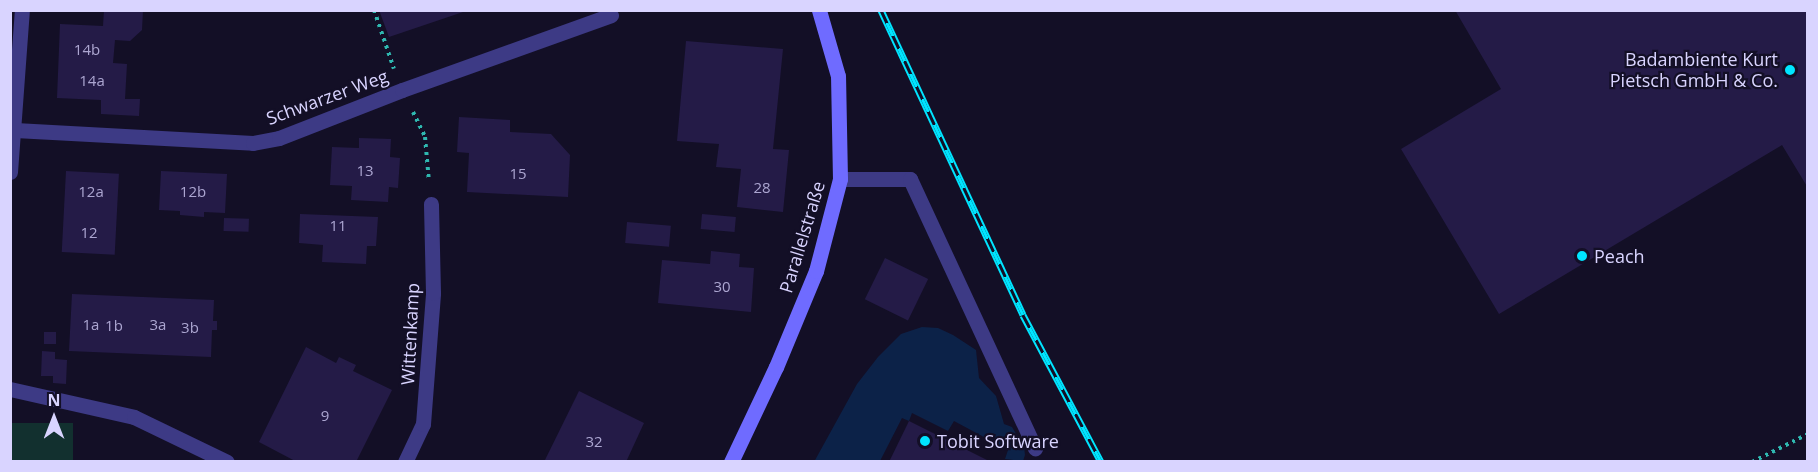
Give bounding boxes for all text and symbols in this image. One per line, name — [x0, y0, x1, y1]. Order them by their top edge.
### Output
house number: 14b — [74, 41, 100, 59]
place label: Badambiente Kurt Pietsch GmbH & Co. — [1610, 49, 1778, 92]
marker: Badambiente Kurt Pietsch GmbH & Co. — [1783, 63, 1797, 77]
street label: Schwarzer Weg — [263, 65, 391, 129]
house number: 14a — [79, 72, 105, 90]
house number: 13 — [356, 162, 374, 180]
house number: 15 — [509, 165, 527, 183]
house number: 28 — [753, 179, 771, 197]
street label: Parallelstraße — [775, 179, 829, 295]
house number: 12a — [78, 183, 104, 201]
house number: 12b — [180, 183, 206, 201]
house number: 11 — [329, 217, 347, 235]
house number: 12 — [80, 224, 98, 242]
place label: Peach — [1594, 245, 1645, 267]
marker: Peach — [1575, 249, 1589, 263]
house number: 30 — [713, 278, 731, 296]
street label: Wittenkamp — [397, 282, 423, 386]
house number: 1a — [83, 316, 99, 334]
house number: 3a — [150, 316, 166, 334]
house number: 1b — [105, 317, 123, 335]
house number: 3b — [181, 319, 199, 337]
north arrow — [24, 388, 84, 448]
text: N — [47, 389, 61, 411]
house number: 9 — [321, 407, 329, 425]
place label: Tobit Software — [937, 430, 1059, 452]
house number: 32 — [585, 433, 603, 451]
marker: Tobit Software — [918, 434, 932, 448]

